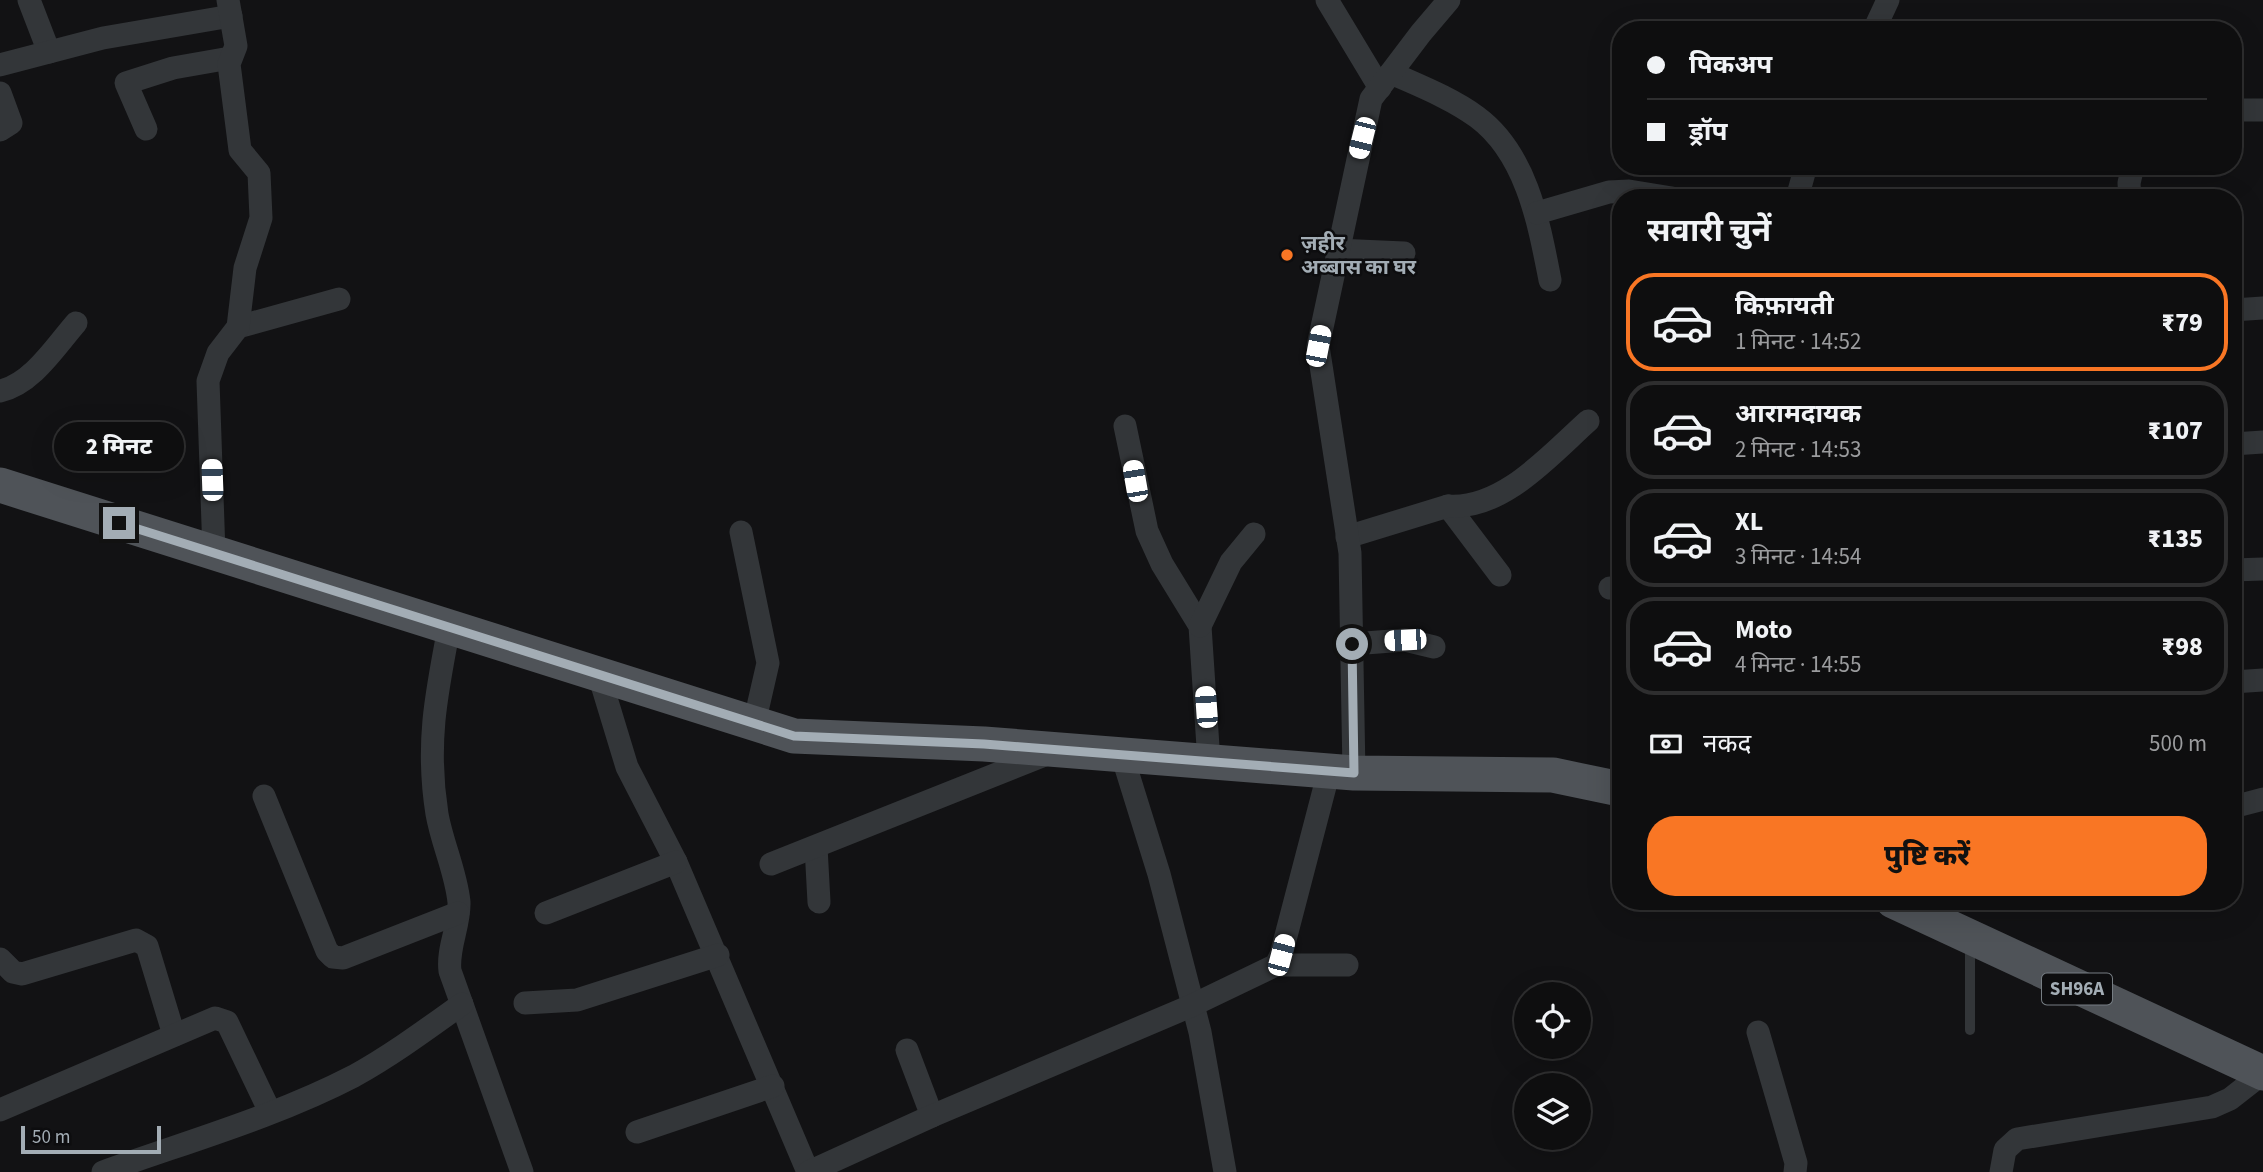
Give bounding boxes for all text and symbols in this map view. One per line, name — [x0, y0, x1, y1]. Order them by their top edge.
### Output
text: पिकअप — [1689, 46, 1772, 83]
text: ड्रॉप — [1689, 113, 1727, 150]
car — [1347, 115, 1378, 161]
text: सवारी चुनें — [1647, 208, 1771, 254]
place label: ज़हीर अब्बास का घर — [1301, 228, 1417, 282]
marker: ज़हीर अब्बास का घर — [1279, 247, 1295, 263]
text: किफ़ायती — [1735, 287, 1834, 324]
icon: car — [1651, 291, 1714, 354]
text: ₹79 — [2161, 304, 2203, 341]
car — [1304, 323, 1333, 369]
text: 1 मिनट · 14:52 — [1735, 325, 1861, 358]
text: आरामदायक — [1735, 395, 1861, 432]
icon: car — [1651, 399, 1714, 462]
text: ₹107 — [2147, 412, 2203, 449]
callout: 2 मिनट — [54, 421, 184, 470]
text: 2 मिनट — [86, 430, 152, 463]
text: 2 मिनट · 14:53 — [1735, 433, 1861, 466]
car — [1122, 458, 1149, 504]
car — [201, 459, 224, 501]
text: XL — [1735, 503, 1763, 540]
route end — [103, 507, 135, 539]
icon: car — [1651, 507, 1714, 570]
text: ₹135 — [2147, 520, 2203, 557]
text: 3 मिनट · 14:54 — [1735, 540, 1861, 573]
text: Moto — [1735, 611, 1792, 648]
icon: car — [1651, 615, 1714, 678]
route start — [1336, 628, 1368, 660]
car — [1384, 628, 1427, 652]
text: ₹98 — [2161, 628, 2203, 665]
text: 4 मिनट · 14:55 — [1735, 648, 1861, 681]
car — [1195, 685, 1218, 729]
icon: cash — [1647, 725, 1685, 763]
text: नकद — [1703, 725, 1751, 762]
text: 500 m — [2149, 727, 2207, 760]
button: पुष्टि करें — [1647, 816, 2207, 896]
car — [1266, 932, 1297, 978]
road number: SH96A — [2042, 973, 2112, 1004]
map controls — [1514, 982, 1591, 1150]
button: locate — [1514, 982, 1591, 1059]
button: layers — [1514, 1073, 1591, 1150]
scale bar — [21, 1123, 161, 1155]
text: 50 m — [32, 1124, 70, 1151]

